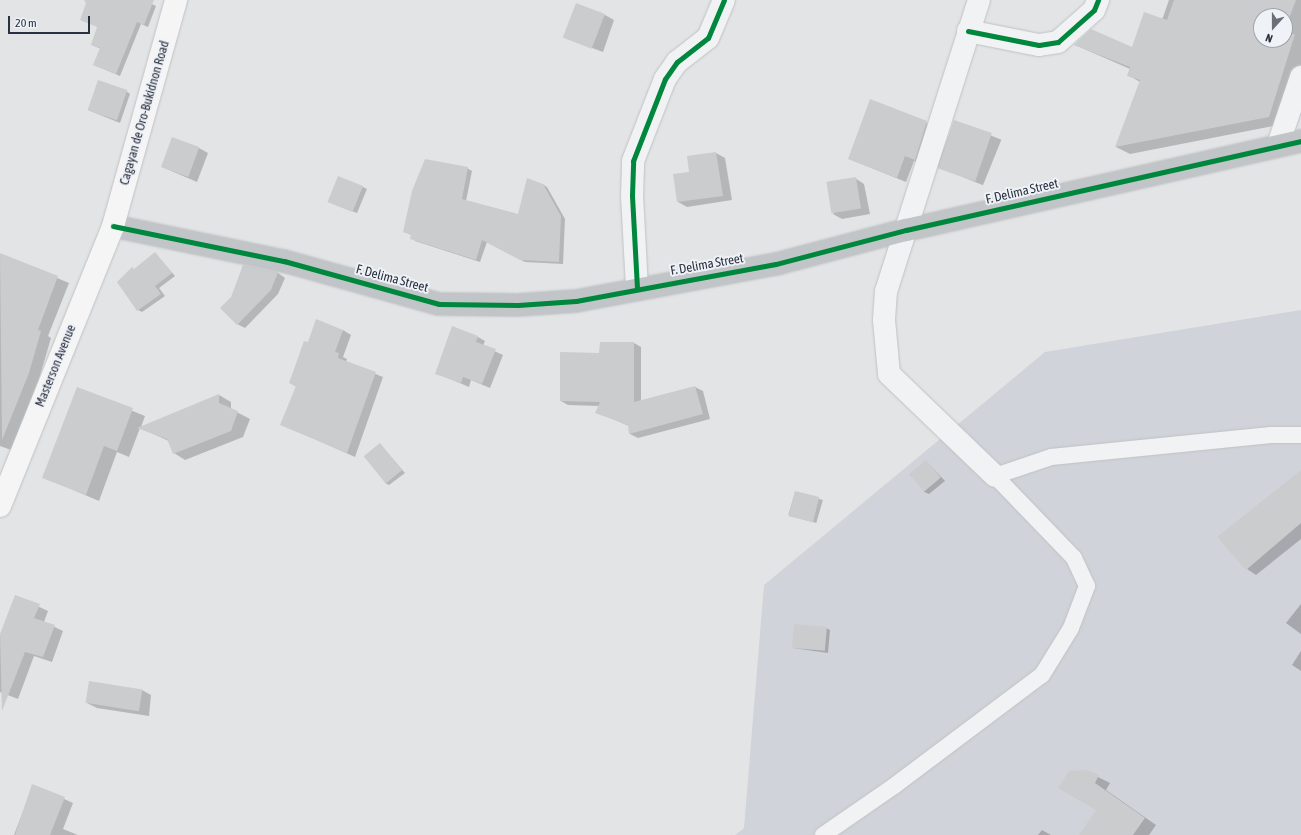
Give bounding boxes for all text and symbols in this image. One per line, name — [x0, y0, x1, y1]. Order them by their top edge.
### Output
scale bar — [10, 8, 92, 34]
north arrow — [1253, 8, 1293, 48]
text: 20 m — [15, 16, 37, 30]
text: N — [1264, 32, 1274, 45]
street label: Cagayan de Oro-Bukidnon Road — [117, 39, 173, 187]
street label: F. Delima Street — [984, 176, 1060, 208]
street label: F. Delima Street — [669, 251, 745, 279]
street label: F. Delima Street — [354, 262, 430, 296]
street label: Masterson Avenue — [32, 323, 80, 409]

